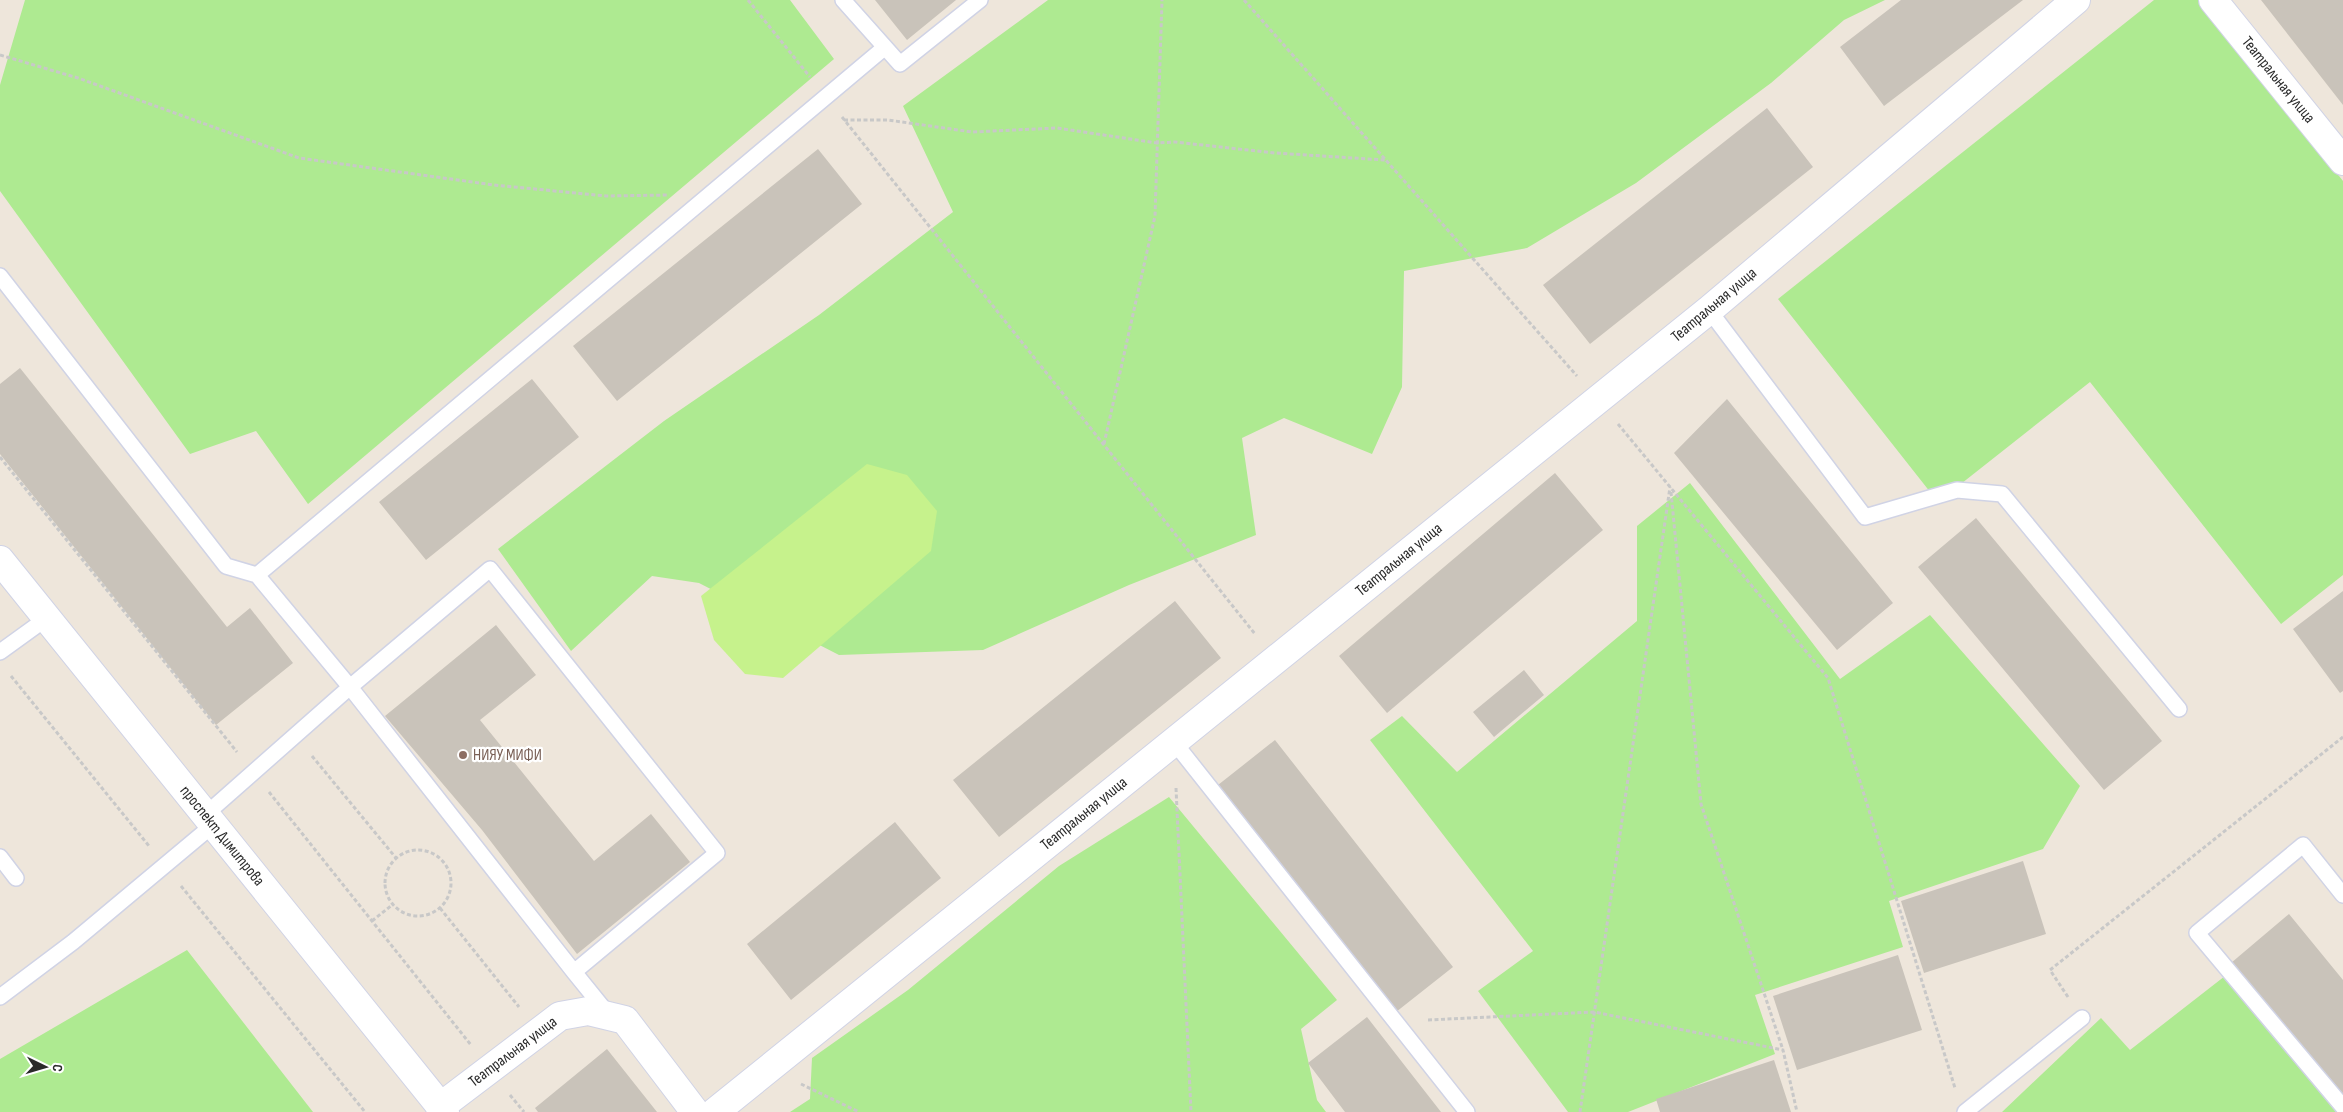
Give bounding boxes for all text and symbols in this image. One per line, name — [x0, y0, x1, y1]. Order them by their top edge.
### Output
street label: Театральная улица — [2237, 33, 2319, 127]
street label: Театральная улица — [1667, 264, 1761, 346]
street label: Театральная улица — [1352, 519, 1446, 601]
place label: НИЯУ МИФИ — [473, 746, 542, 765]
marker: НИЯУ МИФИ — [457, 749, 469, 761]
street label: Театральная улица — [1037, 773, 1131, 855]
street label: проспект Димитрова — [176, 782, 268, 890]
street label: Театральная улица — [465, 1013, 561, 1091]
north arrow — [20, 1042, 70, 1092]
text: С — [49, 1064, 66, 1072]

